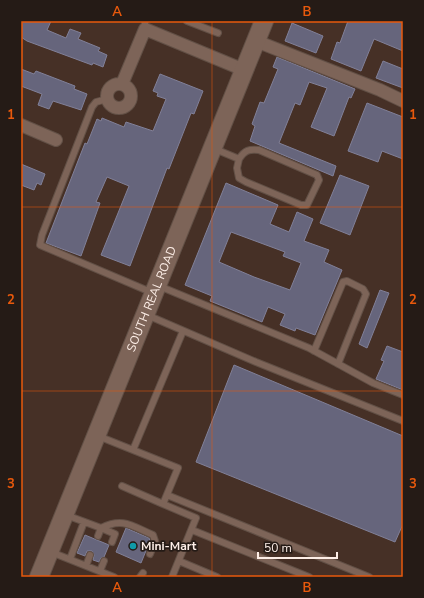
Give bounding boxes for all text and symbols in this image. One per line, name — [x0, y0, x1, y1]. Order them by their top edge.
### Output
text: A — [112, 3, 122, 21]
text: B — [303, 3, 312, 21]
text: 1 — [7, 106, 15, 124]
text: 1 — [409, 106, 417, 124]
street label: SOUTH REAL ROAD — [123, 244, 180, 354]
text: 2 — [7, 291, 15, 309]
text: 2 — [409, 291, 417, 309]
text: 3 — [7, 475, 15, 493]
text: 3 — [409, 475, 417, 493]
scale bar — [258, 534, 337, 560]
place label: Mini-Mart — [141, 538, 197, 554]
text: 50 m — [264, 540, 292, 556]
marker: Mini-Mart — [128, 541, 138, 551]
text: A — [112, 579, 122, 597]
text: B — [303, 579, 312, 597]

